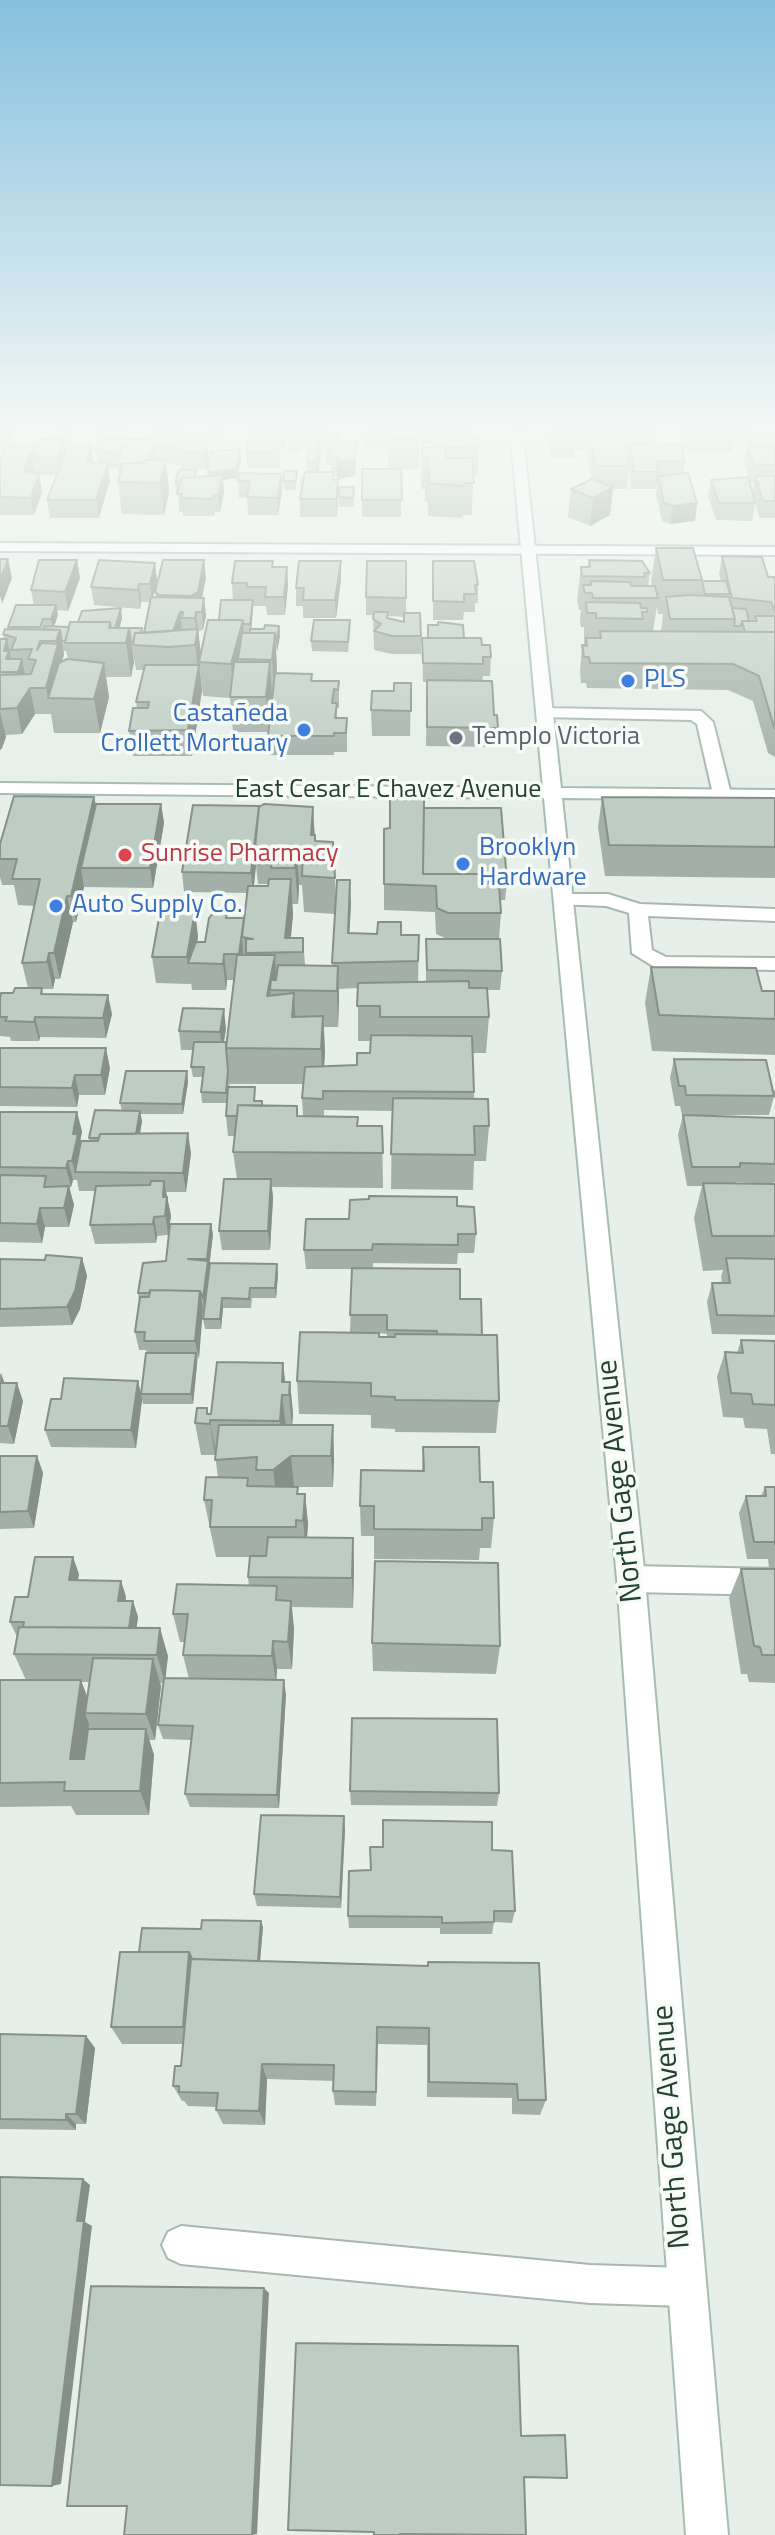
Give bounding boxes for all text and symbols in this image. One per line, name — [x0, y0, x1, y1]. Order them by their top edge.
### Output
place label: PLS — [644, 665, 686, 697]
marker: PLS — [619, 672, 637, 690]
place label: Castañeda Crollett Mortuary — [101, 699, 288, 760]
marker: Castañeda Crollett Mortuary — [295, 721, 313, 739]
place label: Templo Victoria — [472, 722, 640, 754]
marker: Templo Victoria — [447, 729, 465, 747]
street label: East Cesar E Chavez Avenue — [235, 775, 541, 807]
place label: Brooklyn Hardware — [479, 833, 587, 894]
place label: Sunrise Pharmacy — [141, 839, 339, 871]
marker: Sunrise Pharmacy — [116, 846, 134, 864]
marker: Brooklyn Hardware — [454, 855, 472, 873]
place label: Auto Supply Co. — [72, 890, 243, 922]
marker: Auto Supply Co. — [47, 897, 65, 915]
street label: North Gage Avenue — [590, 1358, 652, 1604]
street label: North Gage Avenue — [647, 2004, 699, 2250]

